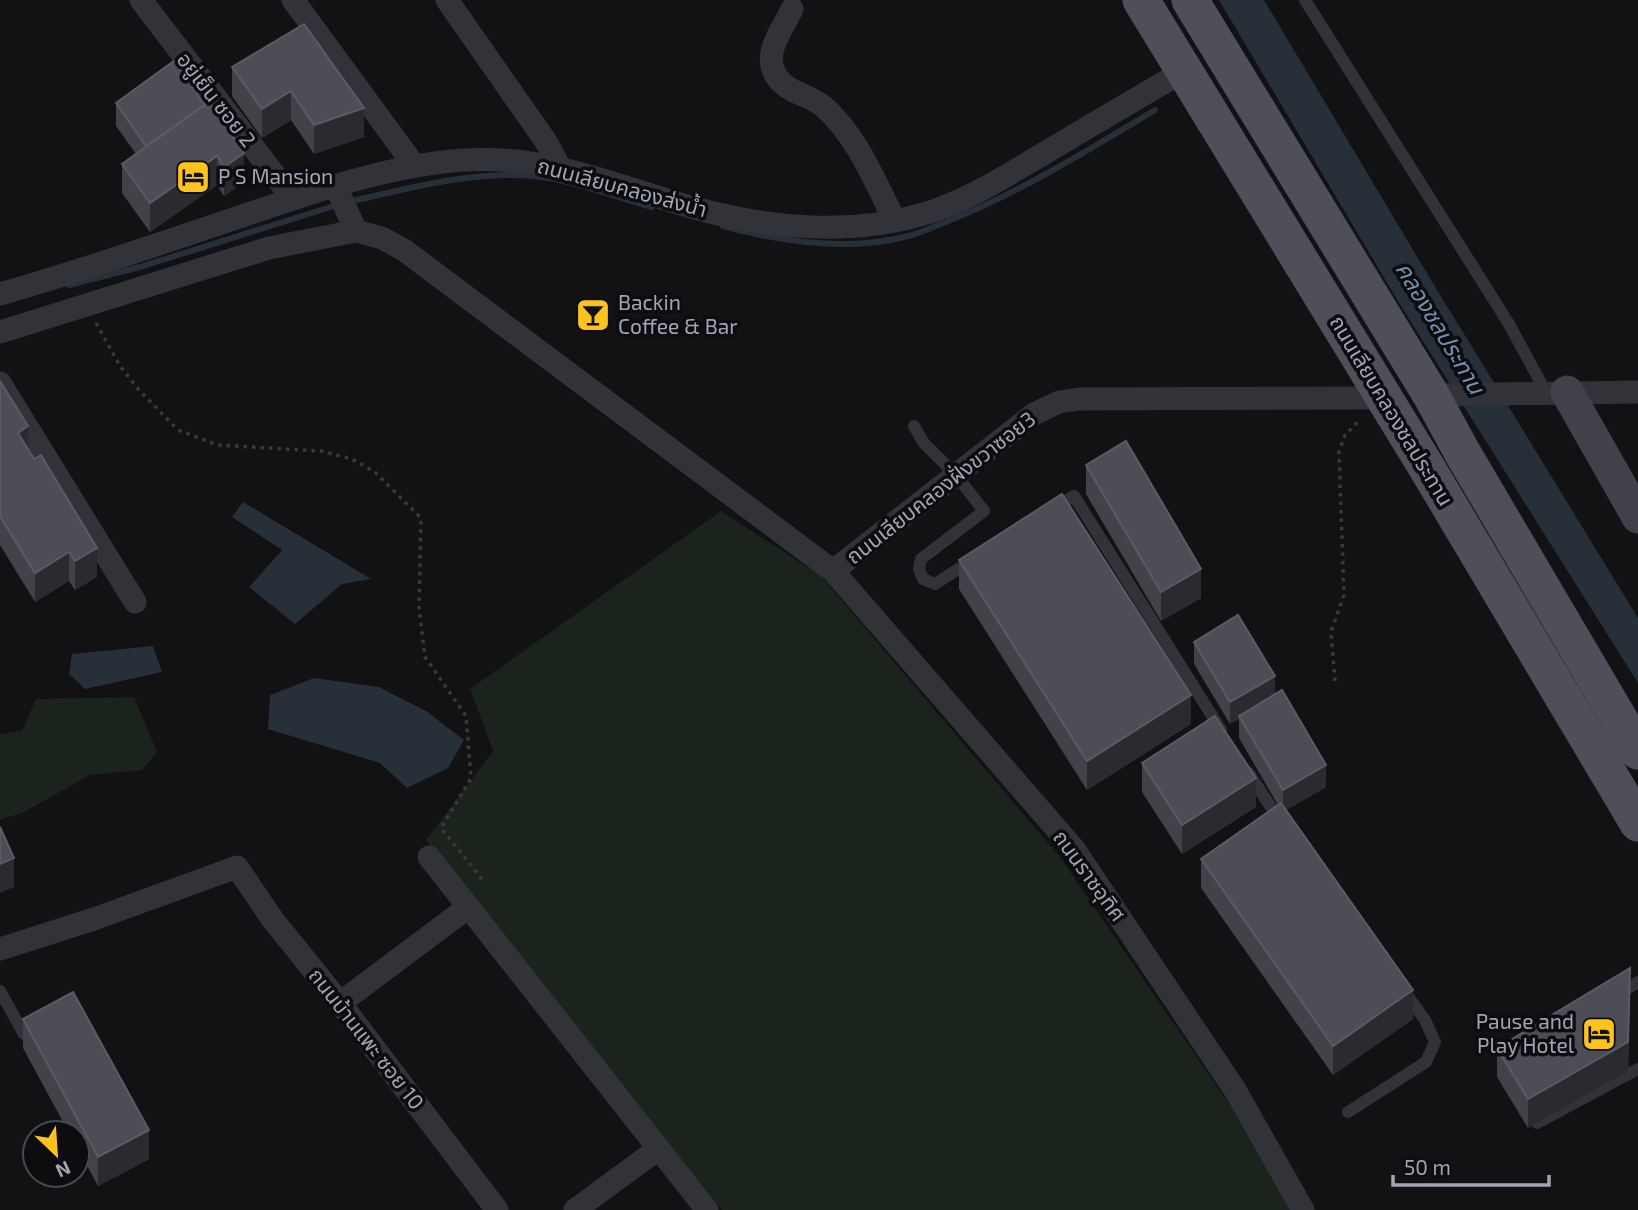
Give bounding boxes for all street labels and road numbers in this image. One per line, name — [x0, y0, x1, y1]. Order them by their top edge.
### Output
street label: อยู่เย็น ซอย 2 — [171, 47, 262, 152]
street label: ถนนเลียบคลองส่งน้ำ — [535, 151, 710, 221]
street label: ถนนเลียบคลองชลประทาน — [1326, 311, 1459, 510]
street label: ถนนเลียบคลองฝั่งขวาซอย3 — [841, 405, 1040, 568]
street label: ถนนราชอุทิศ — [1047, 825, 1132, 927]
street label: ถนนบ้านแพะ ซอย 10 — [304, 962, 430, 1114]

